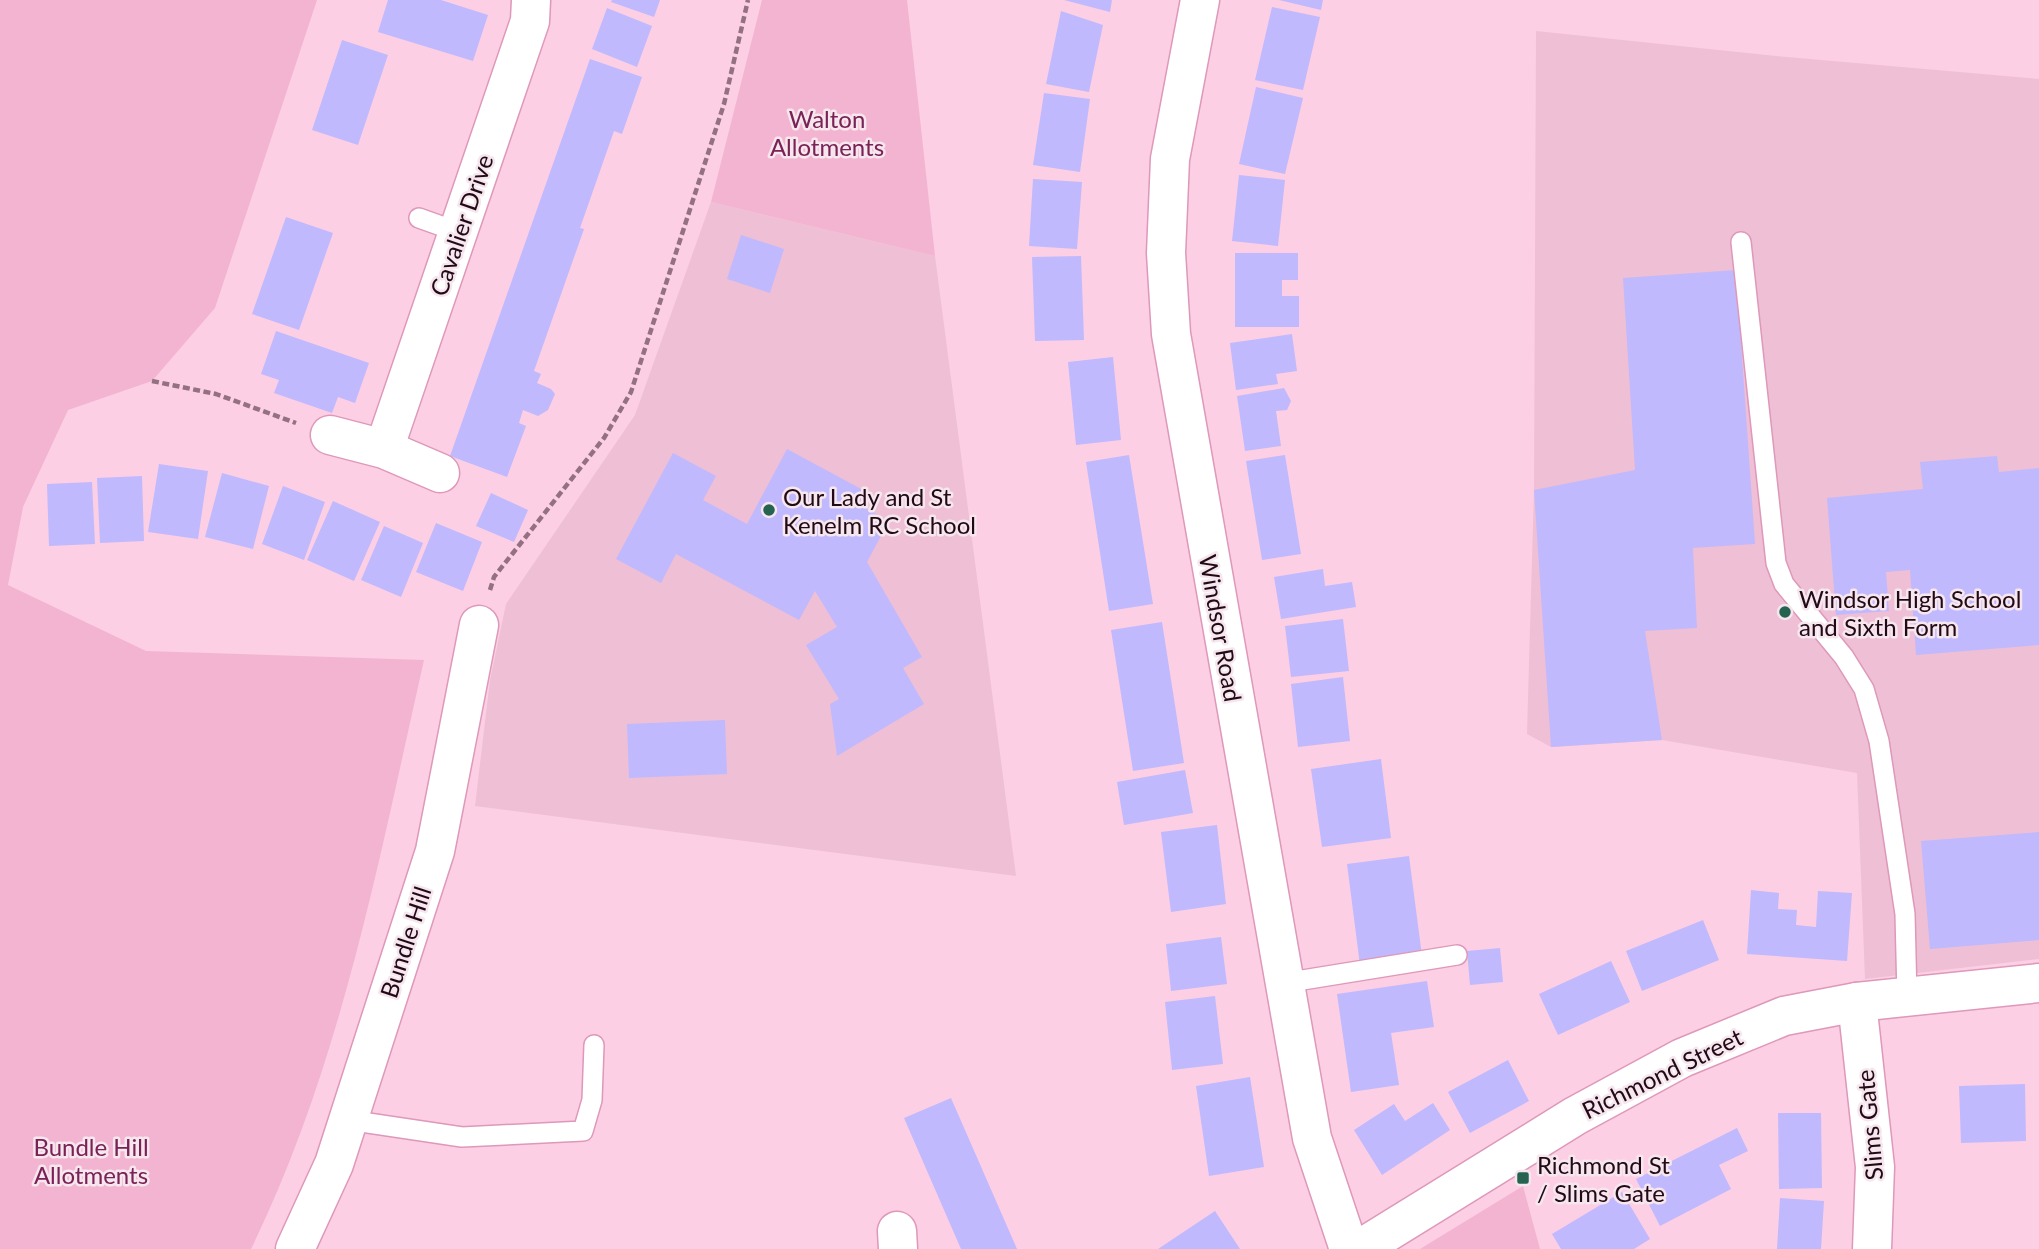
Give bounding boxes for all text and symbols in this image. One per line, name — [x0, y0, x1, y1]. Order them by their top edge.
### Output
park label: Walton Allotments — [770, 104, 884, 161]
street label: Cavalier Drive — [423, 151, 499, 299]
place label: Our Lady and St Kenelm RC School — [783, 482, 976, 539]
marker: Our Lady and St Kenelm RC School — [761, 502, 777, 518]
street label: Windsor Road — [1194, 552, 1248, 704]
place label: Windsor High School and Sixth Form — [1799, 584, 2021, 641]
marker: Windsor High School and Sixth Form — [1777, 604, 1793, 620]
street label: Bundle Hill — [373, 883, 437, 1001]
street label: Richmond Street — [1577, 1021, 1747, 1124]
street label: Slims Gate — [1850, 1068, 1888, 1182]
park label: Bundle Hill Allotments — [33, 1132, 149, 1189]
place label: Richmond St / Slims Gate — [1537, 1150, 1670, 1207]
marker: Richmond St / Slims Gate — [1515, 1170, 1531, 1186]

